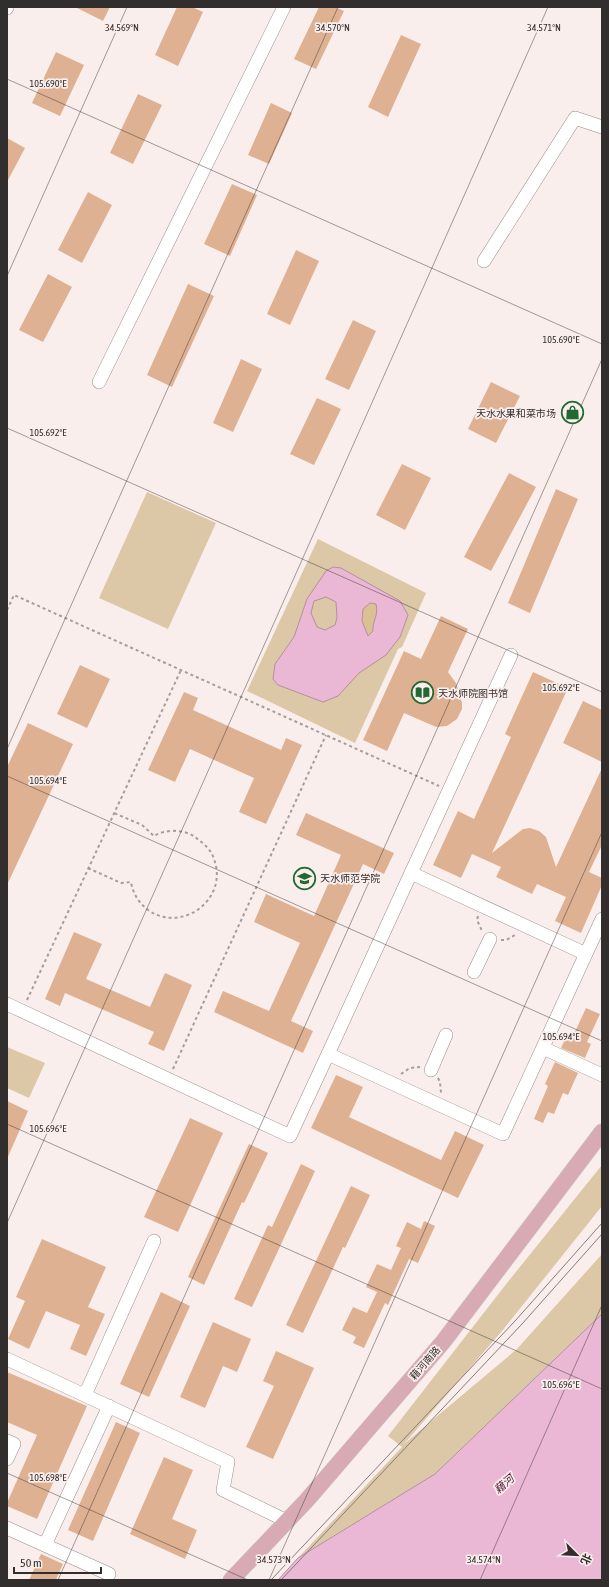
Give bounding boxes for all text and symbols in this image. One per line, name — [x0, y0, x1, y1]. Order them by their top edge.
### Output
text: 34.569°N — [105, 22, 139, 33]
text: 34.570°N — [316, 22, 350, 33]
text: 34.571°N — [527, 22, 561, 33]
text: 105.690°E — [30, 78, 67, 89]
text: 105.690°E — [543, 334, 580, 345]
shop icon: 天水水果和菜市场 — [559, 400, 585, 426]
place label: 天水水果和菜市场 — [476, 408, 556, 419]
text: 105.692°E — [30, 427, 67, 438]
library icon: 天水师院图书馆 — [409, 680, 435, 706]
text: 105.692°E — [543, 682, 580, 693]
place label: 天水师院图书馆 — [438, 688, 508, 699]
text: 105.694°E — [30, 775, 67, 786]
school or university icon: 天水师范学院 — [291, 865, 317, 891]
place label: 天水师范学院 — [320, 873, 380, 884]
text: 105.694°E — [543, 1031, 580, 1042]
text: 105.696°E — [30, 1123, 67, 1134]
street label: 藉河南路 — [408, 1344, 442, 1382]
text: 105.696°E — [543, 1379, 580, 1390]
water label: 藉河 — [492, 1471, 518, 1496]
text: 105.698°E — [30, 1472, 67, 1483]
north arrow — [557, 1535, 597, 1575]
scale bar — [14, 1549, 101, 1575]
text: 北 — [578, 1552, 594, 1567]
text: 34.573°N — [257, 1554, 291, 1565]
text: 34.574°N — [467, 1554, 501, 1565]
text: 50 m — [20, 1556, 42, 1570]

